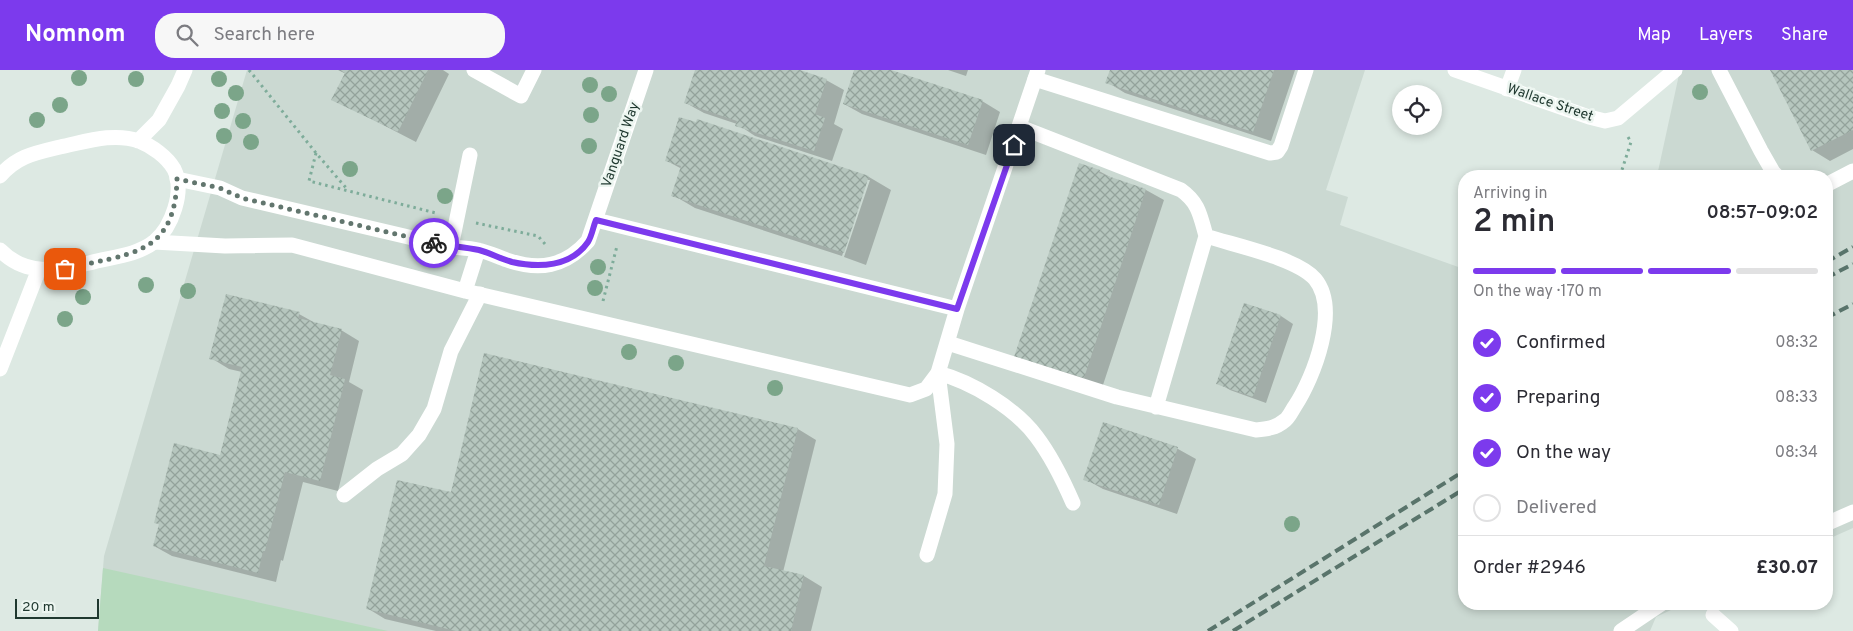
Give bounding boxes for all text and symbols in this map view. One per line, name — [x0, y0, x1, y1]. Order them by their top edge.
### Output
search box — [155, 13, 505, 58]
text: Nomnom — [25, 20, 125, 50]
icon: search — [173, 21, 201, 49]
text: Search here — [213, 23, 315, 47]
text: Map — [1637, 24, 1671, 47]
text: Layers — [1699, 24, 1753, 47]
text: Share — [1781, 24, 1828, 47]
street label: Wallace Street — [1505, 80, 1595, 126]
map controls — [1392, 85, 1442, 135]
button: locate — [1392, 85, 1442, 135]
street label: Vanguard Way — [598, 100, 644, 190]
pin — [993, 124, 1035, 166]
icon: home — [1000, 131, 1028, 159]
text: Arriving in — [1473, 184, 1548, 204]
text: 08:57–09:02 — [1706, 201, 1818, 225]
text: 2 min — [1473, 203, 1555, 243]
courier — [409, 218, 459, 268]
icon: bike — [420, 229, 448, 257]
pin — [44, 248, 86, 290]
icon: bag — [51, 255, 79, 283]
text: On the way · 170 m — [1473, 282, 1602, 302]
icon: check — [1473, 329, 1501, 357]
text: Confirmed — [1516, 331, 1606, 355]
text: 08:32 — [1775, 333, 1818, 353]
icon: check — [1473, 384, 1501, 412]
text: Preparing — [1516, 386, 1600, 410]
text: 08:33 — [1775, 388, 1818, 408]
icon: check — [1473, 439, 1501, 467]
text: On the way — [1516, 441, 1611, 465]
text: 08:34 — [1775, 443, 1818, 463]
text: Delivered — [1516, 496, 1597, 520]
text: Order #2946 — [1473, 556, 1586, 580]
text: £30.07 — [1756, 556, 1818, 580]
scale bar — [15, 596, 99, 619]
text: 20 m — [22, 599, 55, 616]

